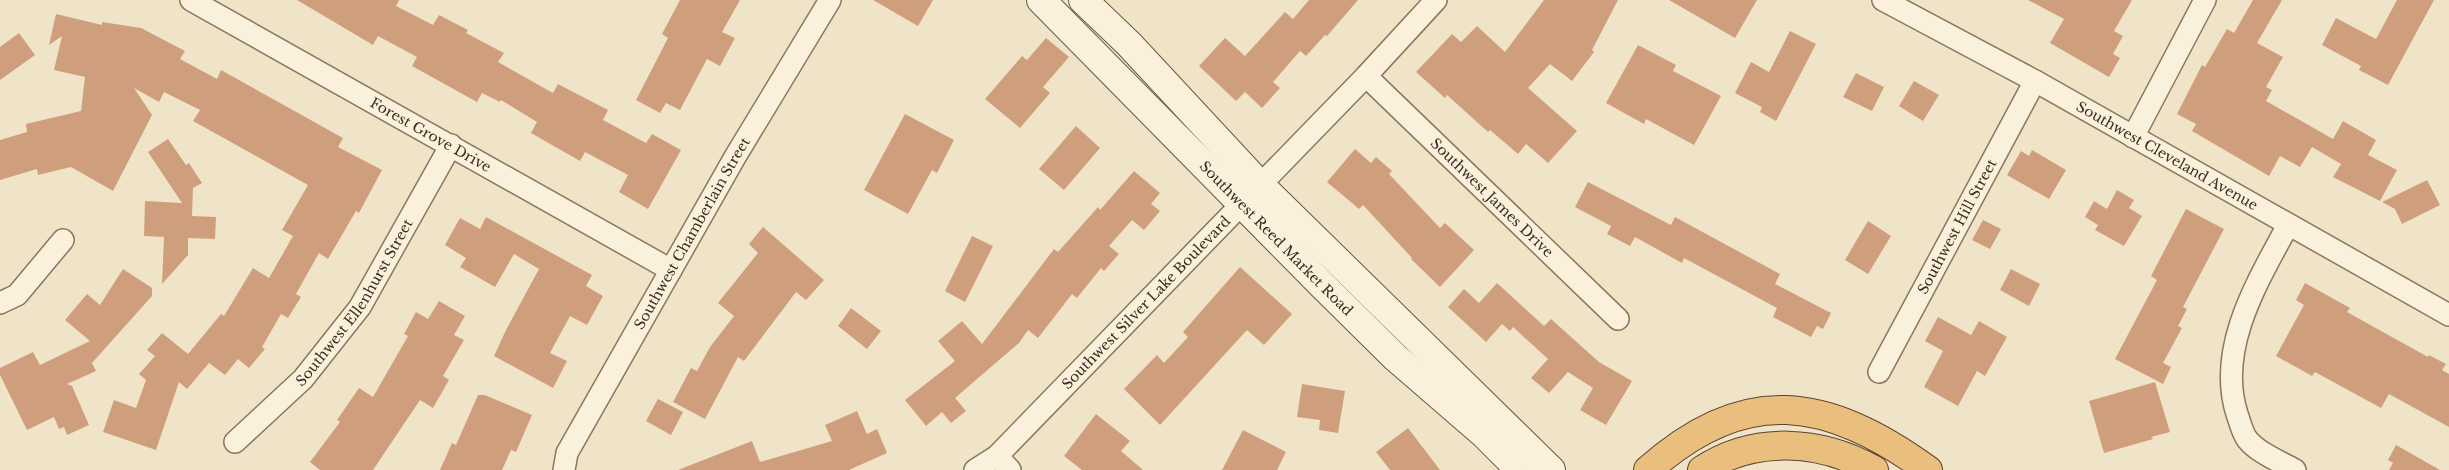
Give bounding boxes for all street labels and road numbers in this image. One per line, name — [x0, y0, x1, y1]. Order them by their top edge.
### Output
street label: Forest Grove Drive — [367, 94, 494, 176]
street label: Southwest Cleveland Avenue — [2073, 97, 2261, 214]
street label: Southwest Chamberlain Street — [630, 133, 754, 333]
street label: Southwest James Drive — [1427, 134, 1557, 261]
street label: Southwest Hill Street — [1913, 155, 2001, 297]
street label: Southwest Reed Market Road — [1196, 157, 1357, 320]
street label: Southwest Silver Lake Boulevard — [1058, 212, 1235, 393]
street label: Southwest Ellenhurst Street — [292, 215, 417, 390]

